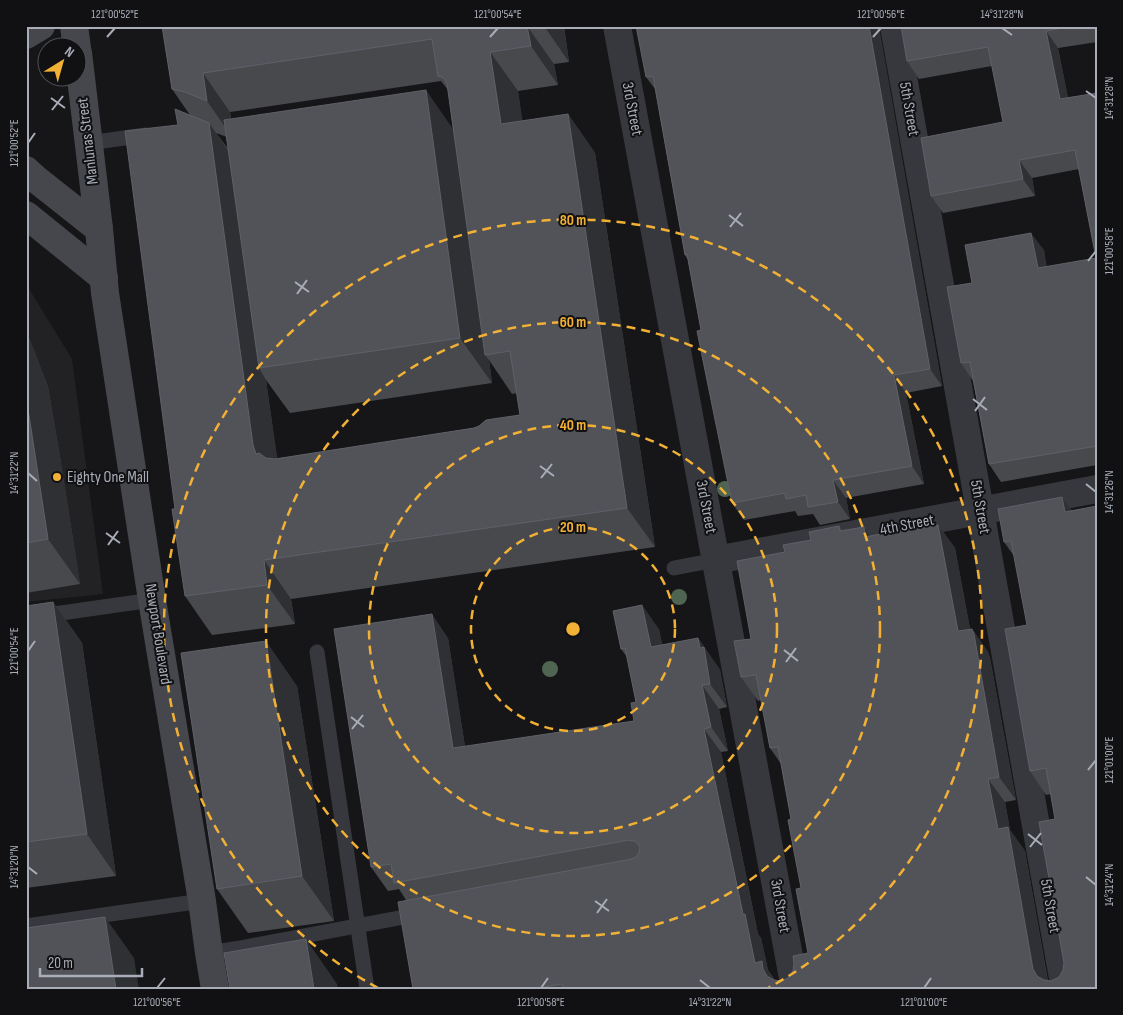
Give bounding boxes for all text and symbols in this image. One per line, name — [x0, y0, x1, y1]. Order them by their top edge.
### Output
text: 121°00'52"E — [91, 7, 139, 22]
text: 121°00'54"E — [474, 7, 522, 22]
text: 121°00'56"E — [857, 7, 905, 22]
text: 14°31'28"N — [981, 7, 1023, 22]
north arrow — [38, 38, 88, 88]
text: N — [61, 43, 78, 61]
text: 14°31'28"N — [1102, 77, 1117, 119]
street label: 3rd Street — [618, 81, 647, 137]
street label: 5th Street — [895, 81, 923, 138]
street label: Manlunas Street — [73, 96, 103, 185]
text: 121°00'52"E — [7, 119, 22, 167]
text: 80 m — [560, 211, 586, 230]
text: 121°00'58"E — [1102, 227, 1117, 275]
text: 60 m — [560, 313, 586, 332]
text: 40 m — [560, 416, 586, 435]
text: 14°31'22"N — [7, 452, 22, 494]
place label: Eighty One Mall — [67, 468, 149, 487]
text: 14°31'26"N — [1102, 470, 1117, 514]
marker: Eighty One Mall — [51, 471, 63, 483]
street label: 3rd Street — [692, 479, 721, 535]
street label: 5th Street — [966, 479, 994, 536]
street label: 4th Street — [878, 510, 936, 540]
text: 20 m — [560, 518, 586, 537]
street label: Newport Boulevard — [141, 582, 175, 686]
centre of rings — [564, 620, 582, 638]
text: 121°00'54"E — [7, 627, 22, 675]
text: 121°01'00"E — [1102, 737, 1117, 783]
text: 14°31'20"N — [7, 845, 22, 889]
text: 14°31'24"N — [1102, 864, 1117, 906]
street label: 3rd Street — [766, 878, 794, 934]
street label: 5th Street — [1036, 878, 1064, 935]
scale bar — [40, 945, 142, 977]
text: 20 m — [48, 954, 73, 973]
text: 121°00'56"E — [133, 995, 181, 1010]
text: 121°00'58"E — [517, 995, 565, 1010]
text: 14°31'22"N — [689, 995, 731, 1010]
text: 121°01'00"E — [901, 995, 947, 1010]

